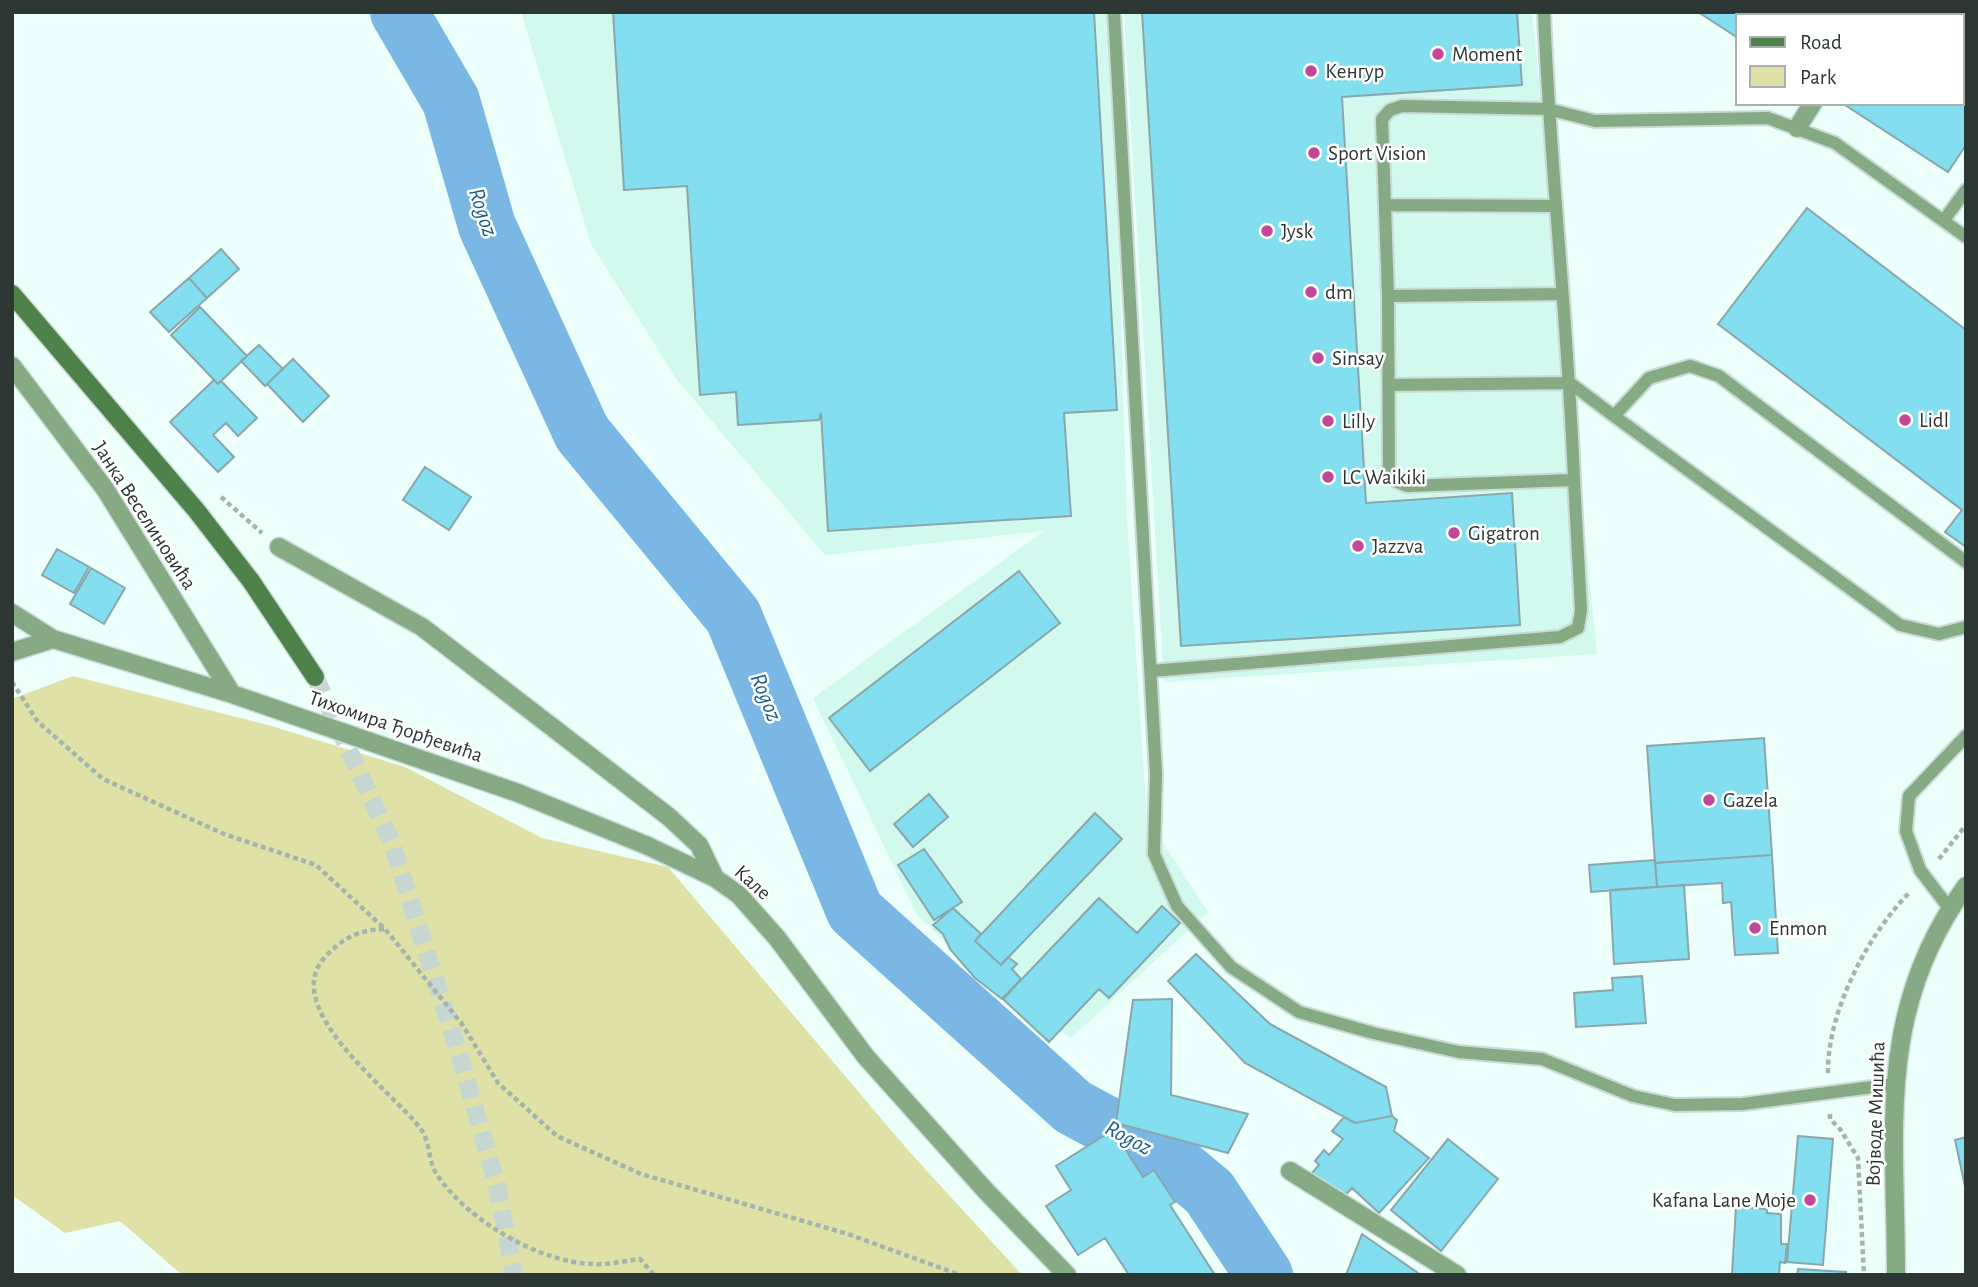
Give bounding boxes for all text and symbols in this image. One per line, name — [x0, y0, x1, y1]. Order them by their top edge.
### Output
legend — [1736, 14, 1964, 105]
text: Road — [1800, 32, 1842, 53]
place label: Moment — [1452, 44, 1523, 65]
marker: Moment — [1430, 46, 1446, 62]
place label: Кенгур — [1325, 61, 1384, 82]
marker: Кенгур — [1303, 63, 1319, 79]
text: Park — [1800, 67, 1837, 88]
place label: Sport Vision — [1328, 143, 1426, 164]
marker: Sport Vision — [1306, 145, 1322, 161]
water label: Rogoz — [464, 185, 501, 240]
place label: Jysk — [1281, 221, 1314, 242]
marker: Jysk — [1259, 223, 1275, 239]
place label: dm — [1325, 282, 1353, 303]
marker: dm — [1303, 284, 1319, 300]
place label: Sinsay — [1332, 348, 1384, 369]
marker: Sinsay — [1310, 350, 1326, 366]
place label: Lidl — [1919, 410, 1949, 431]
place label: Lilly — [1342, 411, 1375, 432]
marker: Lidl — [1897, 412, 1913, 428]
marker: Lilly — [1320, 413, 1336, 429]
street label: Јанка Веселиновића — [89, 437, 200, 593]
place label: LC Waikiki — [1342, 467, 1426, 488]
marker: LC Waikiki — [1320, 469, 1336, 485]
place label: Gigatron — [1468, 523, 1540, 544]
marker: Gigatron — [1446, 525, 1462, 541]
place label: Jazzva — [1372, 536, 1424, 557]
marker: Jazzva — [1350, 538, 1366, 554]
water label: Rogoz — [746, 670, 786, 725]
street label: Тихомира Ђорђевића — [306, 687, 486, 767]
place label: Gazela — [1723, 790, 1778, 811]
marker: Gazela — [1701, 792, 1717, 808]
street label: Кале — [730, 861, 775, 904]
place label: Enmon — [1769, 918, 1827, 939]
marker: Enmon — [1747, 920, 1763, 936]
street label: Војводе Мишића — [1862, 1041, 1889, 1187]
water label: Rogoz — [1101, 1117, 1156, 1160]
place label: Kafana Lane Moje — [1652, 1190, 1796, 1211]
marker: Kafana Lane Moje — [1802, 1192, 1818, 1208]

